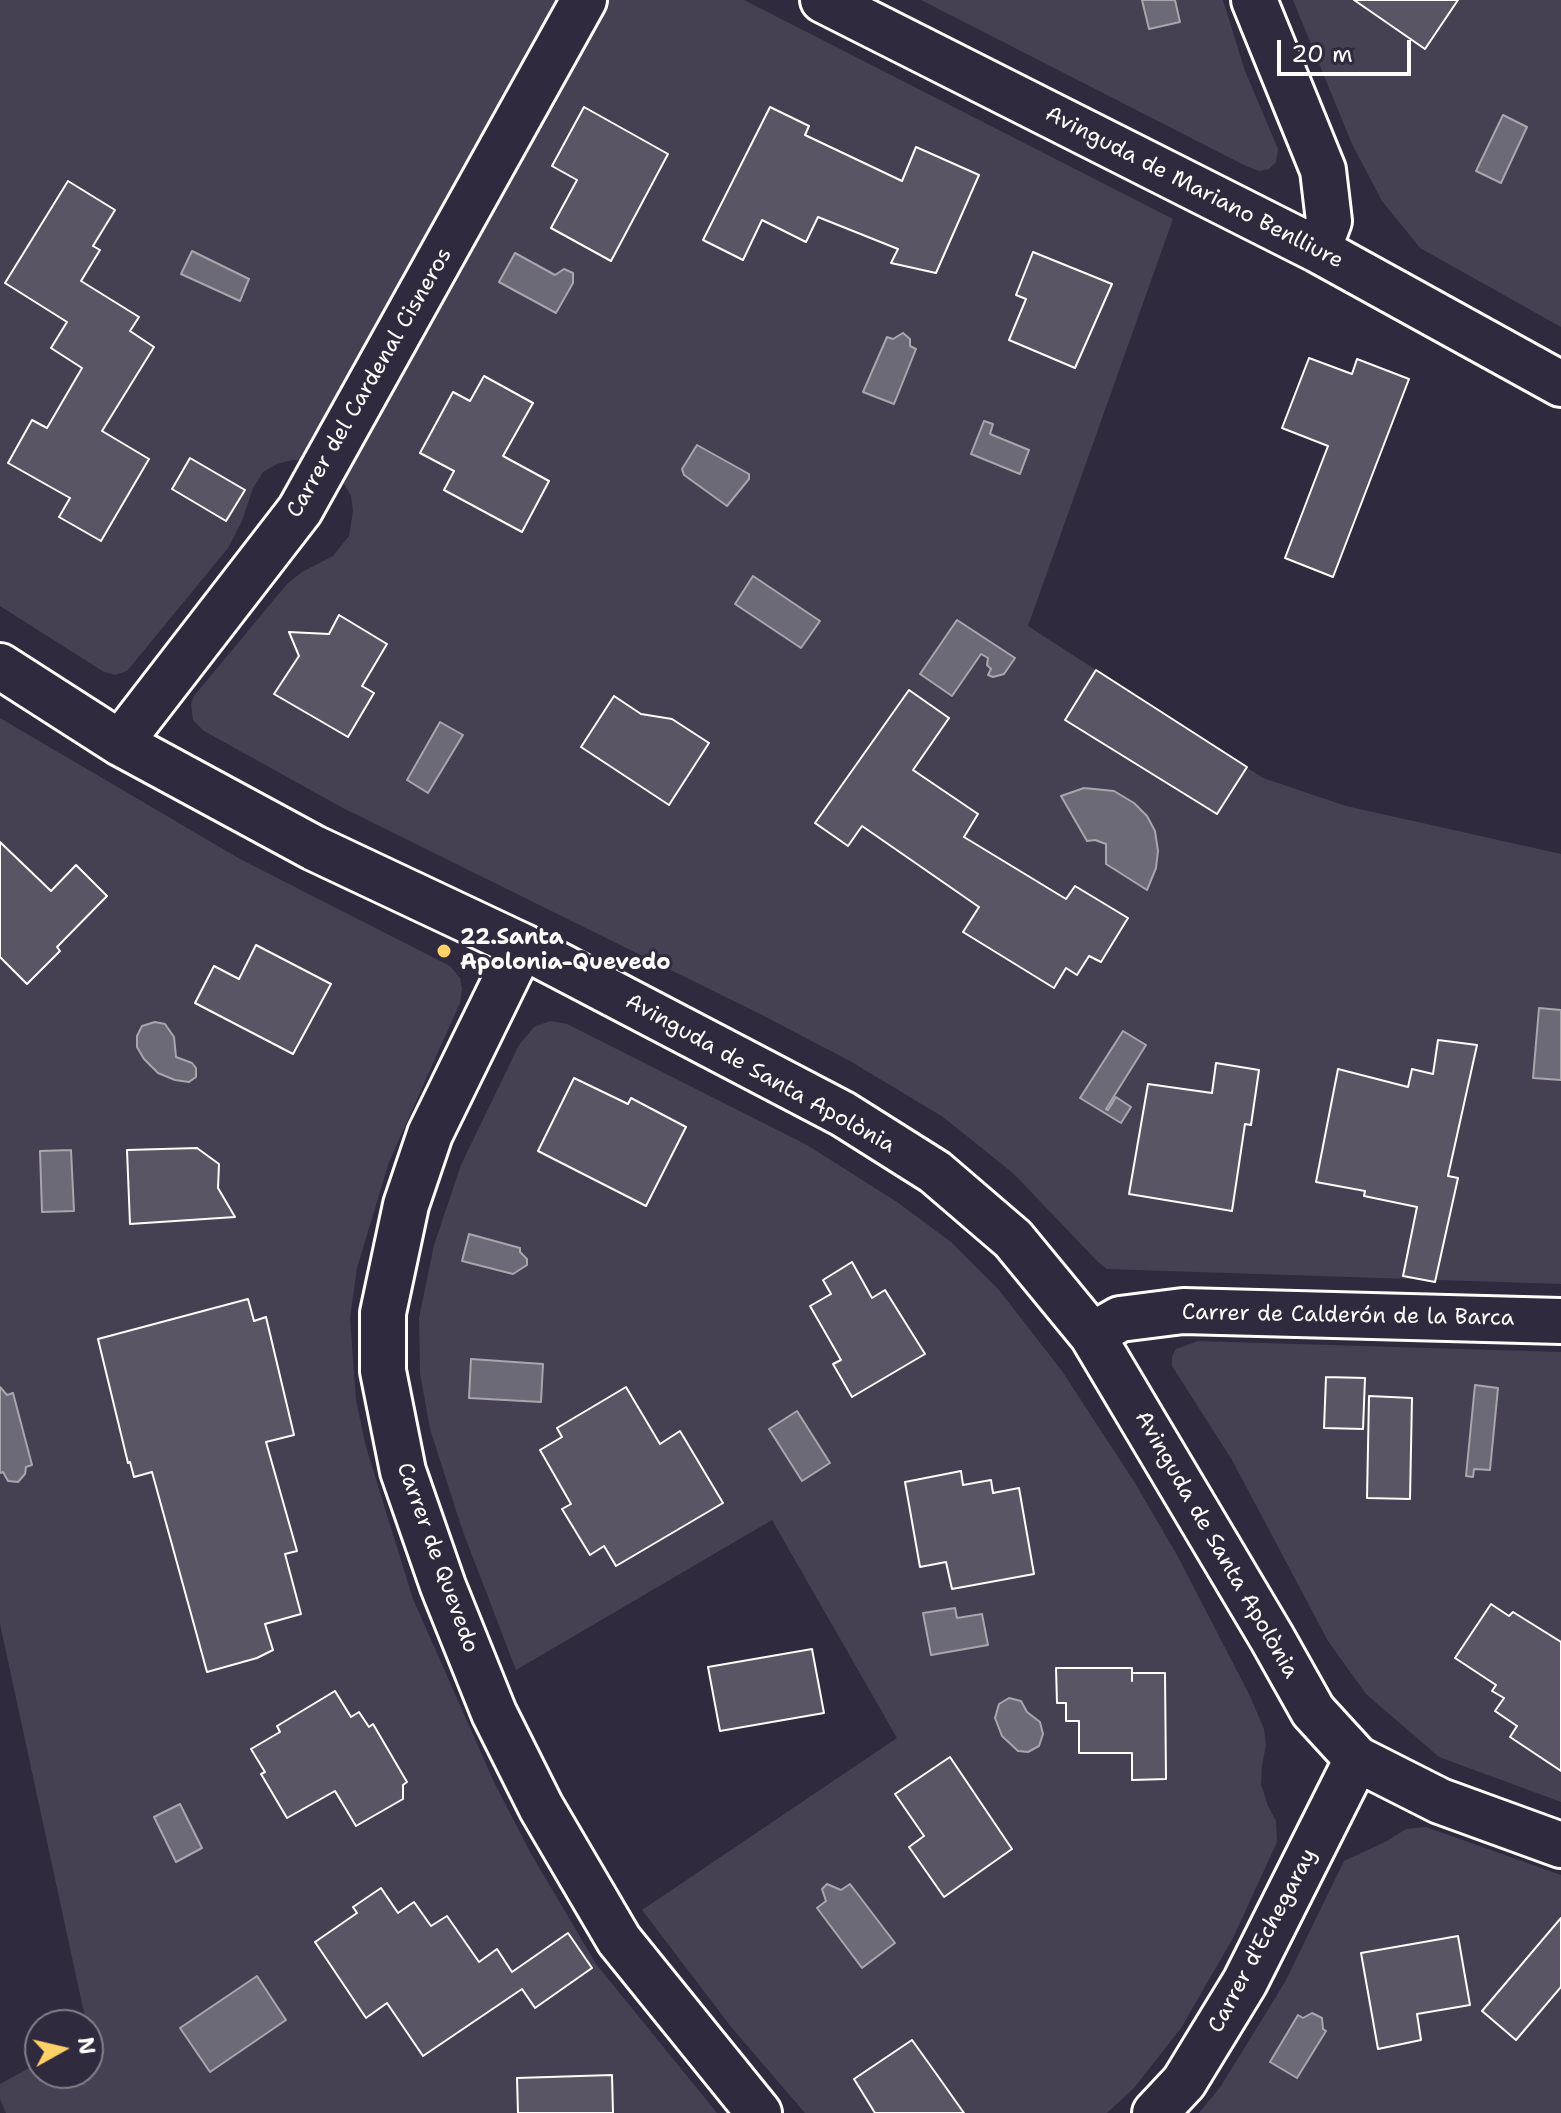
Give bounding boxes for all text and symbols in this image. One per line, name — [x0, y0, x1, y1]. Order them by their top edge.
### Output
scale bar — [1281, 24, 1415, 74]
text: 20 m — [1291, 38, 1353, 70]
street label: Avinguda de Mariano Benlliure — [1041, 101, 1347, 275]
street label: Carrer del Cardenal Cisneros — [282, 243, 458, 523]
place label: 22.Santa Apolonia-Quevedo — [460, 925, 670, 976]
marker: 22.Santa Apolonia-Quevedo — [435, 942, 453, 960]
street label: Avinguda de Santa Apolònia — [620, 989, 900, 1159]
street label: Carrer de Calderón de la Barca — [1182, 1300, 1514, 1332]
street label: Avinguda de Santa Apolònia — [1128, 1407, 1304, 1683]
street label: Carrer de Quevedo — [390, 1459, 484, 1657]
street label: Carrer d'Echegaray — [1203, 1844, 1323, 2038]
north arrow — [24, 2009, 104, 2089]
text: N — [71, 2035, 102, 2057]

